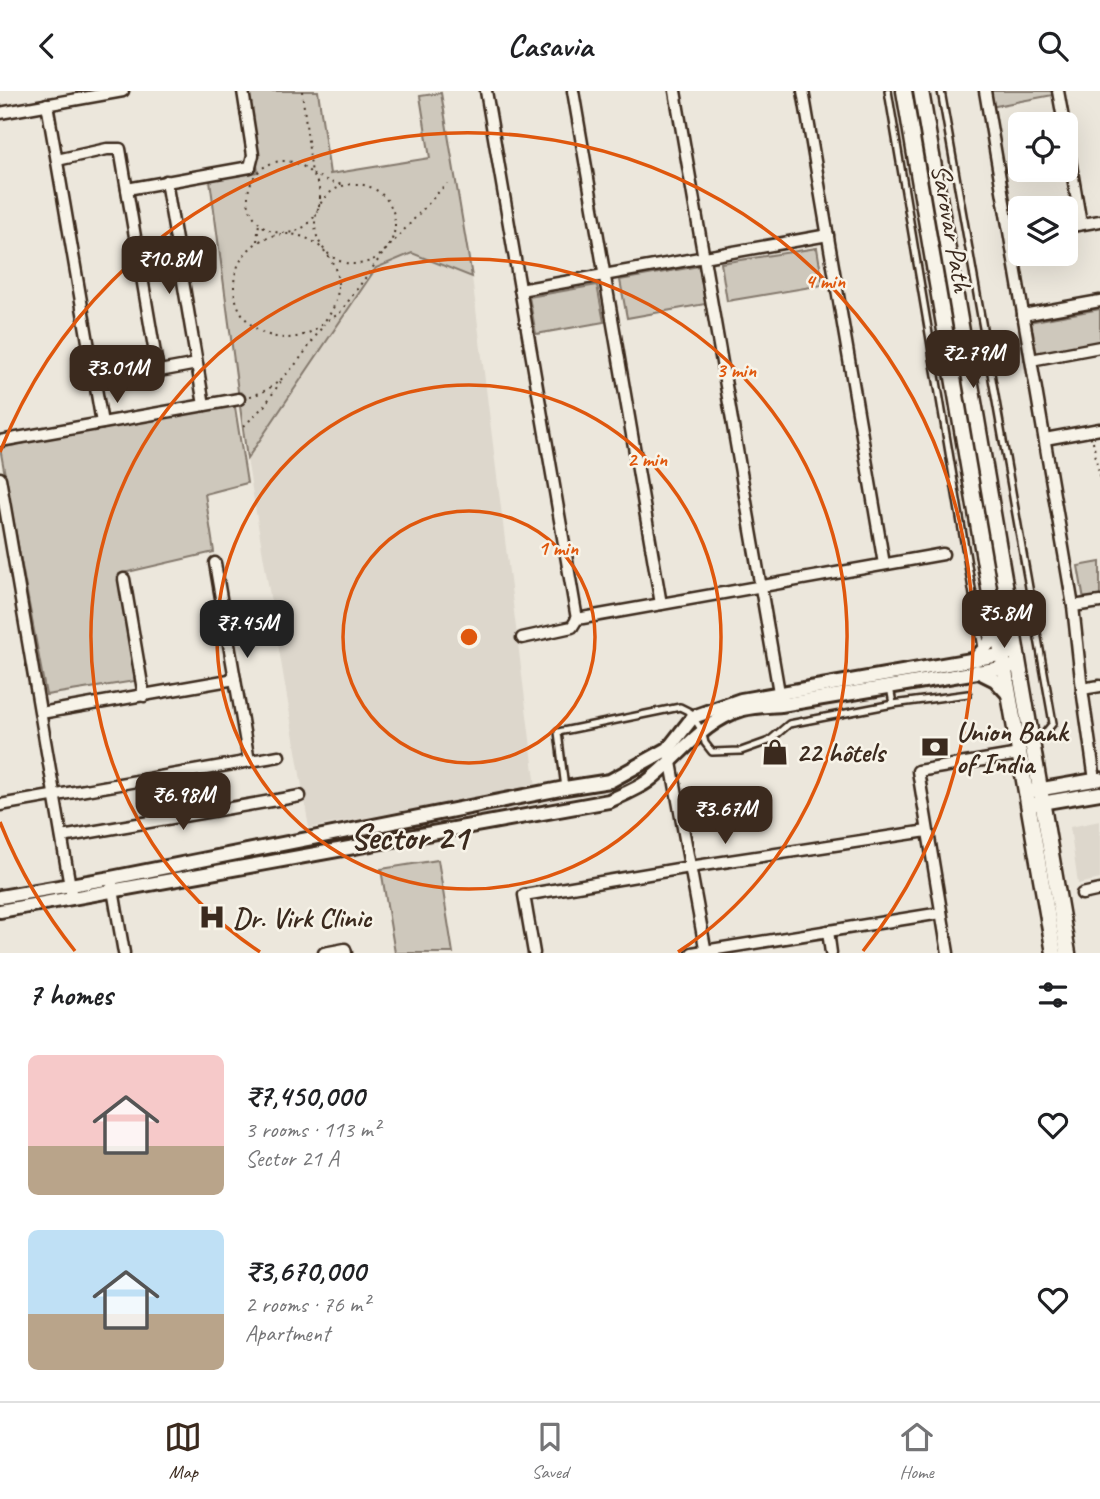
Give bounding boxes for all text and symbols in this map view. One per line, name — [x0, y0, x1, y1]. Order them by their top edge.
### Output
text: Casavia — [508, 25, 593, 66]
icon: back — [28, 27, 66, 65]
icon: search — [1034, 27, 1072, 65]
map controls — [1008, 112, 1078, 266]
button: locate — [1008, 112, 1078, 182]
street label: Sarovar Path — [924, 161, 981, 296]
button: layers — [1008, 196, 1078, 266]
pin: ₹10.8M — [112, 237, 226, 296]
text: ₹10.8M — [138, 244, 200, 273]
text: 4 min — [805, 268, 845, 294]
pin: ₹2.79M — [916, 331, 1030, 390]
text: ₹2.79M — [942, 338, 1004, 367]
pin: ₹3.01M — [60, 345, 174, 405]
text: ₹3.01M — [86, 353, 148, 382]
text: 3 min — [716, 357, 756, 383]
text: 2 min — [627, 446, 667, 472]
text: 1 min — [538, 535, 578, 561]
pin: ₹5.8M — [955, 591, 1053, 650]
text: ₹5.8M — [978, 598, 1030, 627]
pin: ₹7.45M — [190, 601, 304, 660]
text: ₹7.45M — [216, 608, 278, 637]
centre of rings — [457, 625, 481, 649]
place label: Union Bank of India — [956, 714, 1070, 781]
bank icon: Union Bank of India — [920, 732, 950, 762]
place label: 22 hôtels — [796, 735, 888, 770]
shop icon: 22 hôtels — [760, 737, 790, 767]
pin: ₹6.98M — [126, 773, 240, 832]
text: ₹6.98M — [152, 780, 214, 809]
pin: ₹3.67M — [668, 787, 782, 846]
text: ₹3.67M — [693, 794, 757, 823]
district label: Sector 21 — [350, 815, 471, 860]
place label: Dr. Virk Clinic — [233, 900, 373, 935]
hospital icon: Dr. Virk Clinic — [197, 902, 227, 932]
text: 7 homes — [28, 976, 113, 1014]
icon: filters — [1034, 976, 1072, 1014]
text: ₹7,450,000 — [245, 1077, 364, 1115]
icon: home — [84, 1083, 168, 1167]
icon: heart — [1034, 1106, 1072, 1144]
text: 3 rooms · 113 m² — [245, 1115, 380, 1144]
text: Sector 21 A — [245, 1144, 339, 1173]
text: ₹3,670,000 — [245, 1252, 365, 1290]
icon: home — [84, 1258, 168, 1342]
icon: heart — [1034, 1281, 1072, 1319]
text: 2 rooms · 76 m² — [245, 1290, 369, 1319]
text: Apartment — [245, 1319, 330, 1348]
tab: Map — [164, 1418, 202, 1484]
tab: Saved — [531, 1418, 569, 1484]
tab: Home — [898, 1418, 936, 1484]

